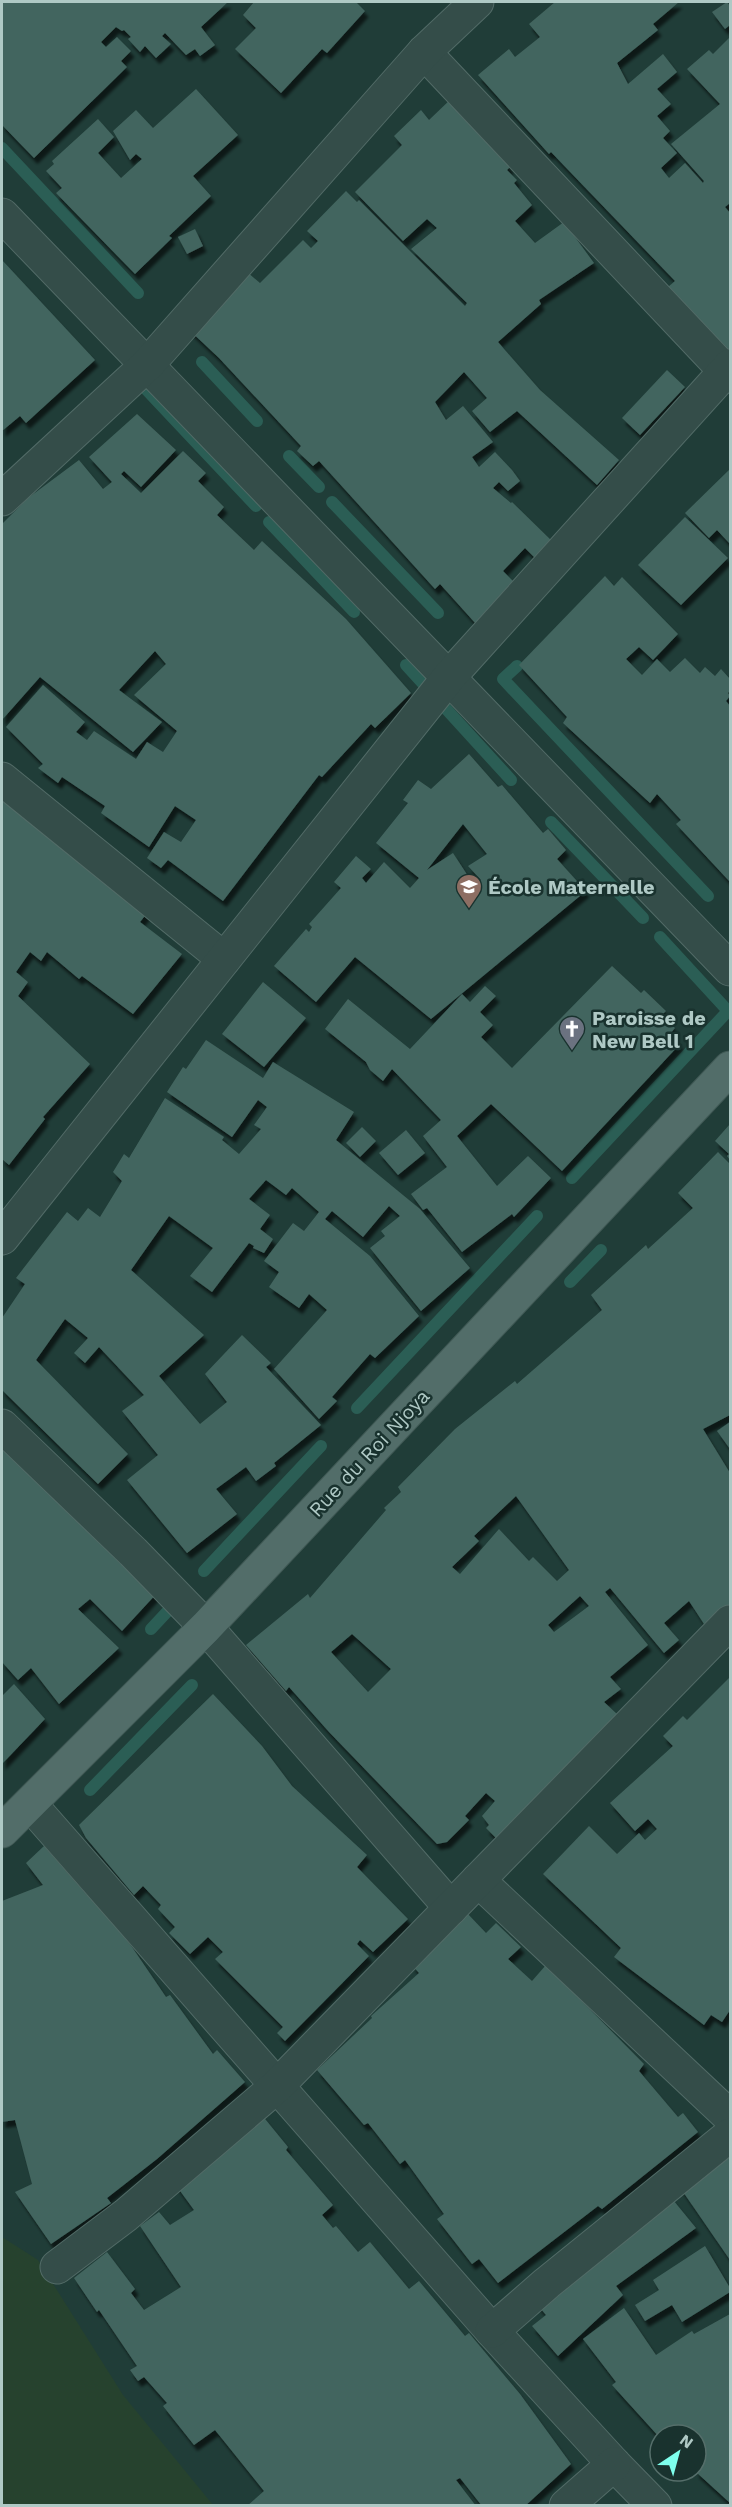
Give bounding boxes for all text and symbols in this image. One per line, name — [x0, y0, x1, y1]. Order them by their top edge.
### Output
school or university icon: École Maternelle — [454, 872, 484, 910]
place label: École Maternelle — [488, 875, 655, 899]
place label: Paroisse de New Bell 1 — [592, 1006, 706, 1053]
church icon: Paroisse de New Bell 1 — [557, 1014, 587, 1052]
street label: Rue du Roi Njoya — [304, 1384, 434, 1522]
north arrow — [648, 2423, 708, 2483]
text: N — [676, 2430, 697, 2452]

